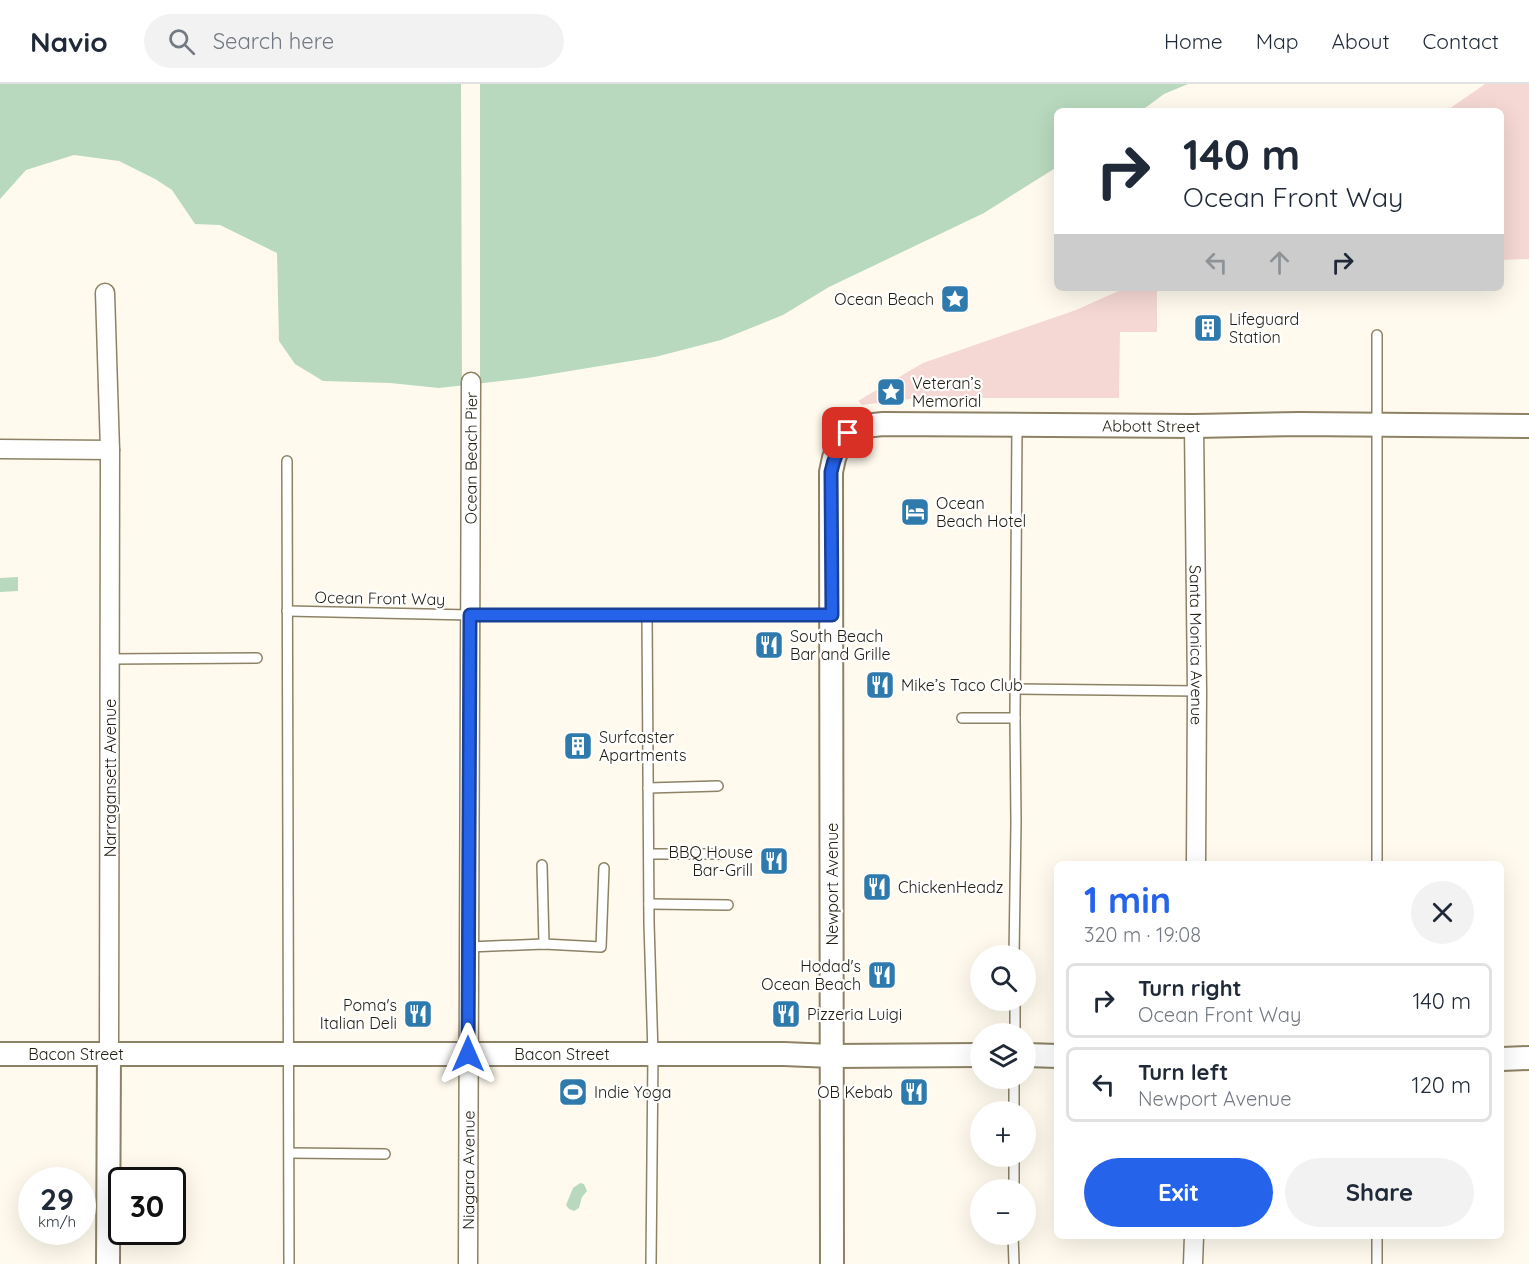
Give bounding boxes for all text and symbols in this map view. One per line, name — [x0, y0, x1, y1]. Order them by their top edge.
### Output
search box — [144, 14, 564, 68]
text: Navio — [30, 24, 108, 59]
icon: search — [165, 25, 198, 58]
text: Search here — [213, 27, 334, 55]
text: Home — [1164, 28, 1223, 54]
text: Map — [1256, 28, 1299, 54]
text: About — [1332, 28, 1390, 54]
text: Contact — [1423, 28, 1499, 54]
text: 140 m — [1183, 128, 1300, 181]
icon: right — [1084, 132, 1162, 210]
text: Ocean Front Way — [1183, 180, 1403, 214]
icon: left — [1200, 246, 1233, 279]
icon: ahead — [1263, 246, 1296, 279]
icon: right — [1326, 246, 1359, 279]
place icon: Ocean Beach — [939, 283, 971, 315]
place label: Ocean Beach — [834, 289, 934, 309]
place label: Lifeguard Station — [1229, 309, 1299, 347]
building icon: Lifeguard Station — [1192, 312, 1224, 344]
place label: Veteran’s Memorial — [912, 373, 982, 411]
place icon: Veteran’s Memorial — [875, 376, 907, 408]
street label: Ocean Beach Pier — [461, 392, 481, 524]
pin — [822, 407, 873, 458]
street label: Abbott Street — [1102, 415, 1201, 436]
icon: arrive — [831, 416, 864, 449]
place label: Ocean Beach Hotel — [936, 493, 1026, 531]
hotel icon: Ocean Beach Hotel — [899, 496, 931, 528]
street label: Santa Monica Avenue — [1186, 565, 1207, 725]
street label: Ocean Front Way — [315, 587, 445, 609]
place label: South Beach Bar and Grille — [790, 626, 891, 664]
restaurant icon: South Beach Bar and Grille — [753, 629, 785, 661]
restaurant icon: Mike’s Taco Club — [864, 669, 896, 701]
place label: Mike’s Taco Club — [901, 675, 1023, 695]
street label: Narragansett Avenue — [100, 699, 120, 857]
place label: Surfcaster Apartments — [599, 727, 686, 765]
building icon: Surfcaster Apartments — [562, 730, 594, 762]
street label: Newport Avenue — [822, 823, 842, 945]
place label: BBQ House Bar-Grill — [669, 842, 753, 880]
restaurant icon: BBQ House Bar-Grill — [758, 845, 790, 877]
restaurant icon: ChickenHeadz — [861, 871, 893, 903]
place label: ChickenHeadz — [898, 877, 1003, 897]
text: 1 min — [1084, 877, 1171, 922]
button: close — [1411, 881, 1474, 944]
text: 320 m · 19:08 — [1084, 922, 1201, 947]
map controls — [970, 945, 1036, 1245]
button: search — [970, 945, 1036, 1011]
place label: Hodad's Ocean Beach — [761, 956, 861, 994]
restaurant icon: Hodad's Ocean Beach — [866, 959, 898, 991]
text: Turn right — [1138, 974, 1242, 1002]
icon: right — [1087, 984, 1120, 1017]
text: 140 m — [1412, 987, 1471, 1015]
place label: Poma's Italian Deli — [320, 995, 397, 1033]
restaurant icon: Poma's Italian Deli — [402, 998, 434, 1030]
restaurant icon: Pizzeria Luigi — [770, 998, 802, 1030]
text: Ocean Front Way — [1138, 1002, 1301, 1027]
place label: Pizzeria Luigi — [807, 1004, 902, 1024]
position arrow — [436, 1022, 500, 1086]
button: layers — [970, 1023, 1036, 1089]
street label: Bacon Street — [28, 1044, 124, 1064]
street label: Bacon Street — [514, 1044, 610, 1064]
text: Turn left — [1138, 1058, 1228, 1086]
icon: left — [1087, 1068, 1120, 1101]
text: 120 m — [1412, 1071, 1471, 1099]
sports icon: Indie Yoga — [557, 1076, 589, 1108]
restaurant icon: OB Kebab — [898, 1076, 930, 1108]
place label: Indie Yoga — [594, 1082, 671, 1102]
place label: OB Kebab — [817, 1082, 893, 1102]
text: Newport Avenue — [1138, 1086, 1291, 1111]
button: + — [970, 1101, 1036, 1167]
street label: Niagara Avenue — [458, 1110, 479, 1230]
button: Exit — [1084, 1158, 1273, 1227]
button: Share — [1285, 1158, 1474, 1227]
speed limit sign: 30 — [108, 1167, 186, 1245]
button: − — [970, 1179, 1036, 1245]
text: 29 — [40, 1180, 74, 1218]
text: km/h — [38, 1212, 76, 1231]

